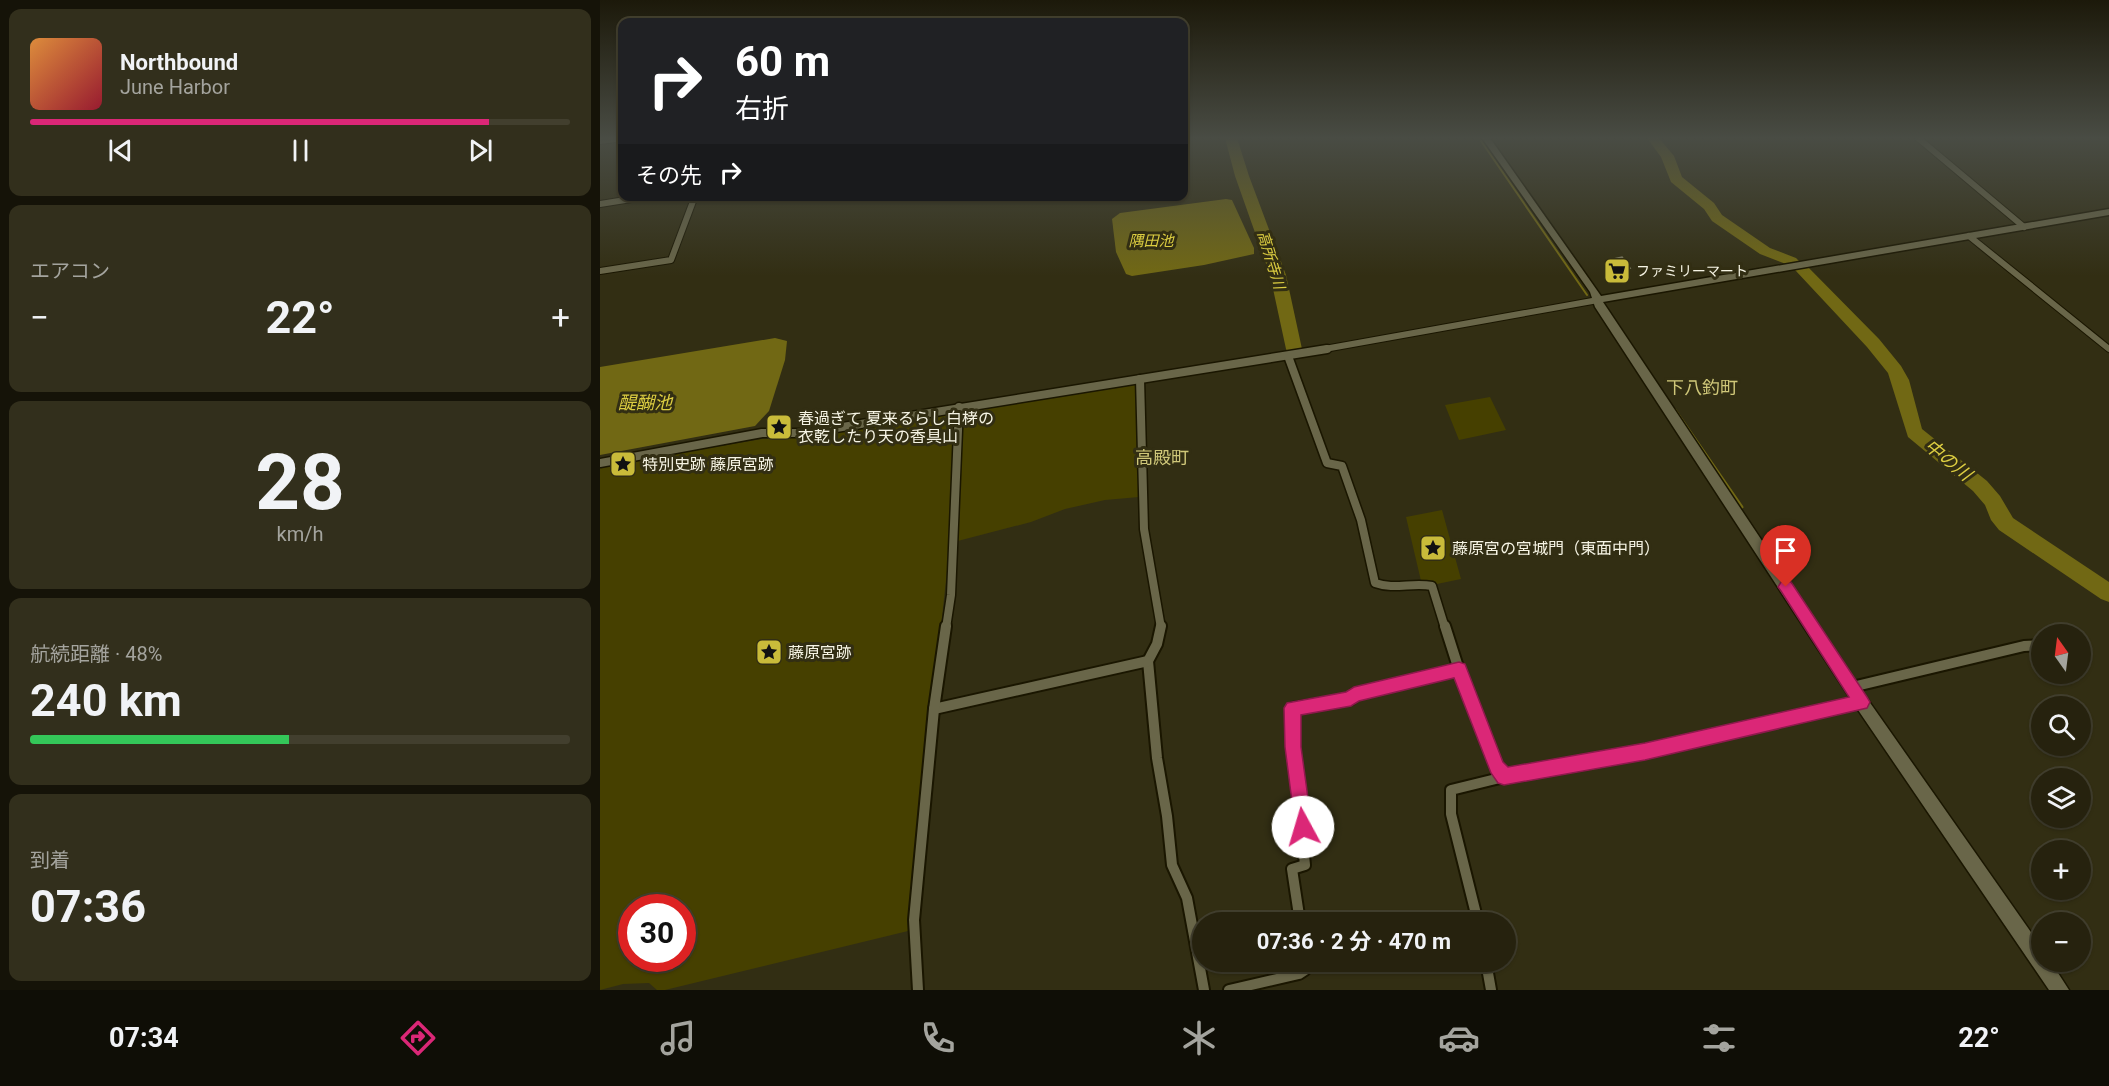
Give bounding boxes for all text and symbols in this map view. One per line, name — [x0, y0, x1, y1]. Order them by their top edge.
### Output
text: 60 m — [735, 37, 830, 86]
icon: right — [636, 42, 714, 120]
text: Northbound — [120, 50, 238, 75]
text: June Harbor — [120, 75, 230, 99]
text: 右折 — [735, 93, 789, 125]
icon: previous — [104, 134, 137, 167]
icon: pause — [284, 134, 317, 167]
icon: next — [464, 134, 497, 167]
icon: right — [714, 156, 747, 189]
text: その先 — [636, 163, 702, 188]
water label: 高所寺川 — [1254, 229, 1289, 293]
water label: 隅田池 — [1128, 232, 1175, 250]
supermarket icon: ファミリーマート — [1602, 256, 1632, 286]
text: エアコン — [30, 259, 110, 283]
place label: ファミリーマート — [1636, 263, 1748, 279]
text: 22° — [265, 291, 335, 344]
text: − — [30, 298, 49, 337]
text: + — [551, 298, 570, 337]
district label: 下八釣町 — [1666, 377, 1738, 398]
water label: 醍醐池 — [618, 392, 674, 413]
place label: 春過ぎて 夏来るらし白𣑥の 衣乾したり天の香具山 — [798, 409, 994, 446]
place icon: 春過ぎて 夏来るらし白𣑥の 衣乾したり天の香具山 — [764, 412, 794, 442]
water label: 中の川 — [1921, 434, 1977, 486]
text: 28 — [255, 437, 345, 528]
district label: 高殿町 — [1135, 447, 1189, 468]
place icon: 特別史跡 藤原宮跡 — [608, 449, 638, 479]
place label: 特別史跡 藤原宮跡 — [642, 455, 774, 474]
text: km/h — [277, 522, 323, 546]
pin — [1760, 525, 1811, 587]
place icon: 藤原宮の宮城門（東面中門） — [1418, 533, 1448, 563]
icon: arrive — [1769, 534, 1802, 567]
place label: 藤原宮の宮城門（東面中門） — [1452, 539, 1660, 558]
north arrow — [2031, 624, 2091, 684]
map controls — [2031, 624, 2091, 972]
place icon: 藤原宮跡 — [754, 637, 784, 667]
text: 航続距離 · 48% — [30, 642, 162, 666]
place label: 藤原宮跡 — [788, 643, 852, 662]
text: 240 km — [30, 674, 182, 727]
button: search — [2031, 696, 2091, 756]
button: layers — [2031, 768, 2091, 828]
position arrow — [1271, 795, 1335, 859]
button: + — [2031, 840, 2091, 900]
text: 到着 — [30, 848, 70, 872]
text: 07:36 — [30, 880, 146, 933]
speed limit sign: 30 — [618, 894, 696, 972]
button: − — [2031, 912, 2091, 972]
text: 07:36 · 2 分 · 470 m — [1257, 929, 1451, 954]
icon: directions — [397, 1017, 439, 1059]
icon: music — [657, 1017, 699, 1059]
icon: phone — [917, 1017, 959, 1059]
icon: climate — [1178, 1017, 1220, 1059]
icon: car — [1438, 1017, 1480, 1059]
icon: filters — [1698, 1017, 1740, 1059]
text: 07:34 — [109, 1022, 179, 1054]
text: 22° — [1958, 1022, 2000, 1054]

